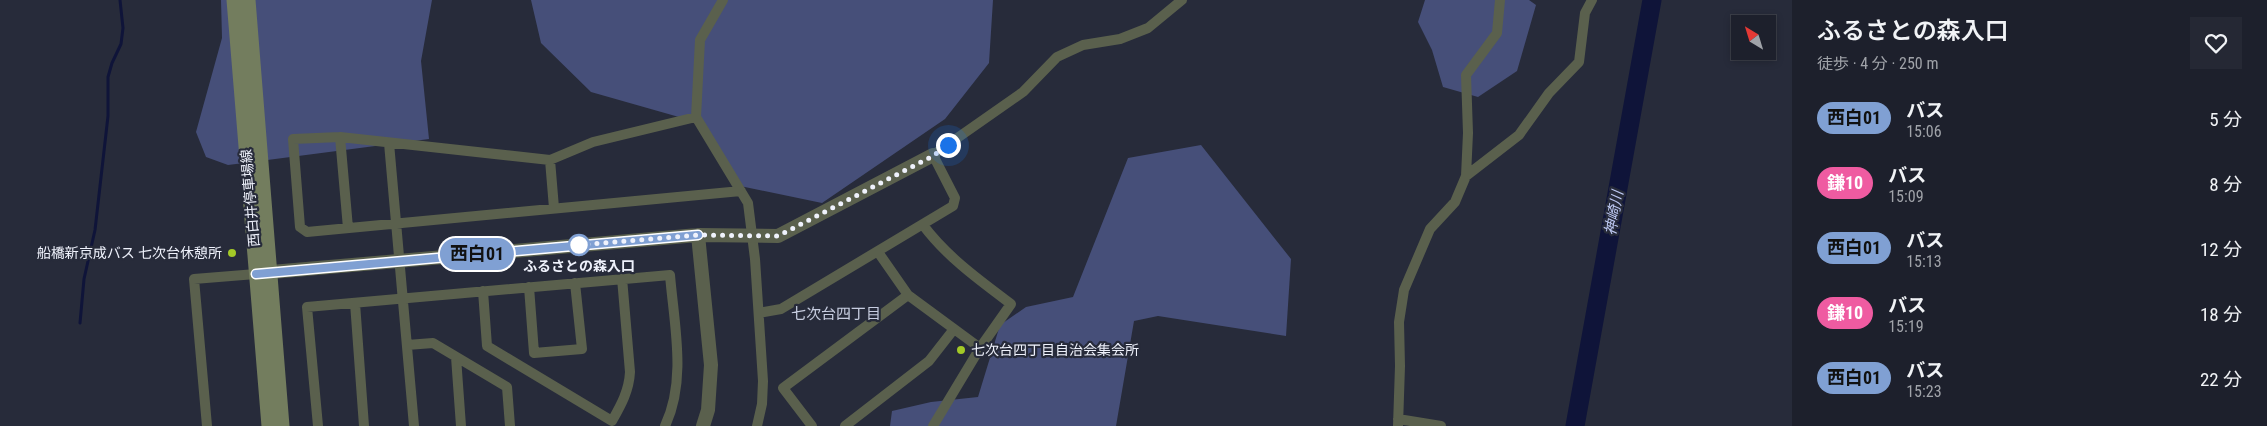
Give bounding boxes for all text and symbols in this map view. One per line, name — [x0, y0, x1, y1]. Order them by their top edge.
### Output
north arrow — [1731, 15, 1776, 60]
map controls — [1731, 15, 1776, 60]
text: ふるさとの森入口 — [1817, 17, 2009, 45]
button: heart — [2190, 17, 2242, 69]
text: 徒歩 · 4 分 · 250 m — [1817, 54, 1938, 73]
text: バス — [1906, 99, 1944, 122]
text: 西白01 — [1827, 107, 1881, 128]
text: 5 分 — [2209, 108, 2242, 131]
text: 15:06 — [1906, 122, 1942, 141]
your location — [936, 133, 961, 158]
street label: 西白井停車場線 — [238, 148, 262, 248]
text: バス — [1888, 164, 1926, 187]
text: 鎌10 — [1827, 172, 1863, 193]
text: 8 分 — [2209, 173, 2242, 196]
water label: 神崎川 — [1601, 187, 1627, 237]
text: 15:09 — [1888, 187, 1924, 206]
text: バス — [1906, 229, 1944, 252]
marker: ふるさとの森入口 — [568, 234, 590, 256]
text: 西白01 — [1827, 237, 1881, 258]
line badge: 西白01 — [442, 238, 512, 270]
text: 12 分 — [2200, 238, 2242, 261]
text: 西白01 — [450, 243, 504, 264]
place label: 船橋新京成バス 七次台休憩所 — [37, 245, 222, 261]
marker: 船橋新京成バス 七次台休憩所 — [226, 247, 238, 259]
text: 15:13 — [1906, 252, 1942, 271]
place label: ふるさとの森入口 — [523, 258, 635, 274]
text: バス — [1888, 294, 1926, 317]
text: 鎌10 — [1827, 302, 1863, 323]
text: 18 分 — [2200, 303, 2242, 326]
district label: 七次台四丁目 — [791, 305, 881, 323]
text: 15:19 — [1888, 317, 1924, 336]
place label: 七次台四丁目自治会集会所 — [971, 342, 1139, 358]
marker: 七次台四丁目自治会集会所 — [955, 344, 967, 356]
text: バス — [1906, 359, 1944, 382]
text: 西白01 — [1827, 367, 1881, 388]
text: 22 分 — [2200, 368, 2242, 391]
text: 15:23 — [1906, 382, 1942, 401]

